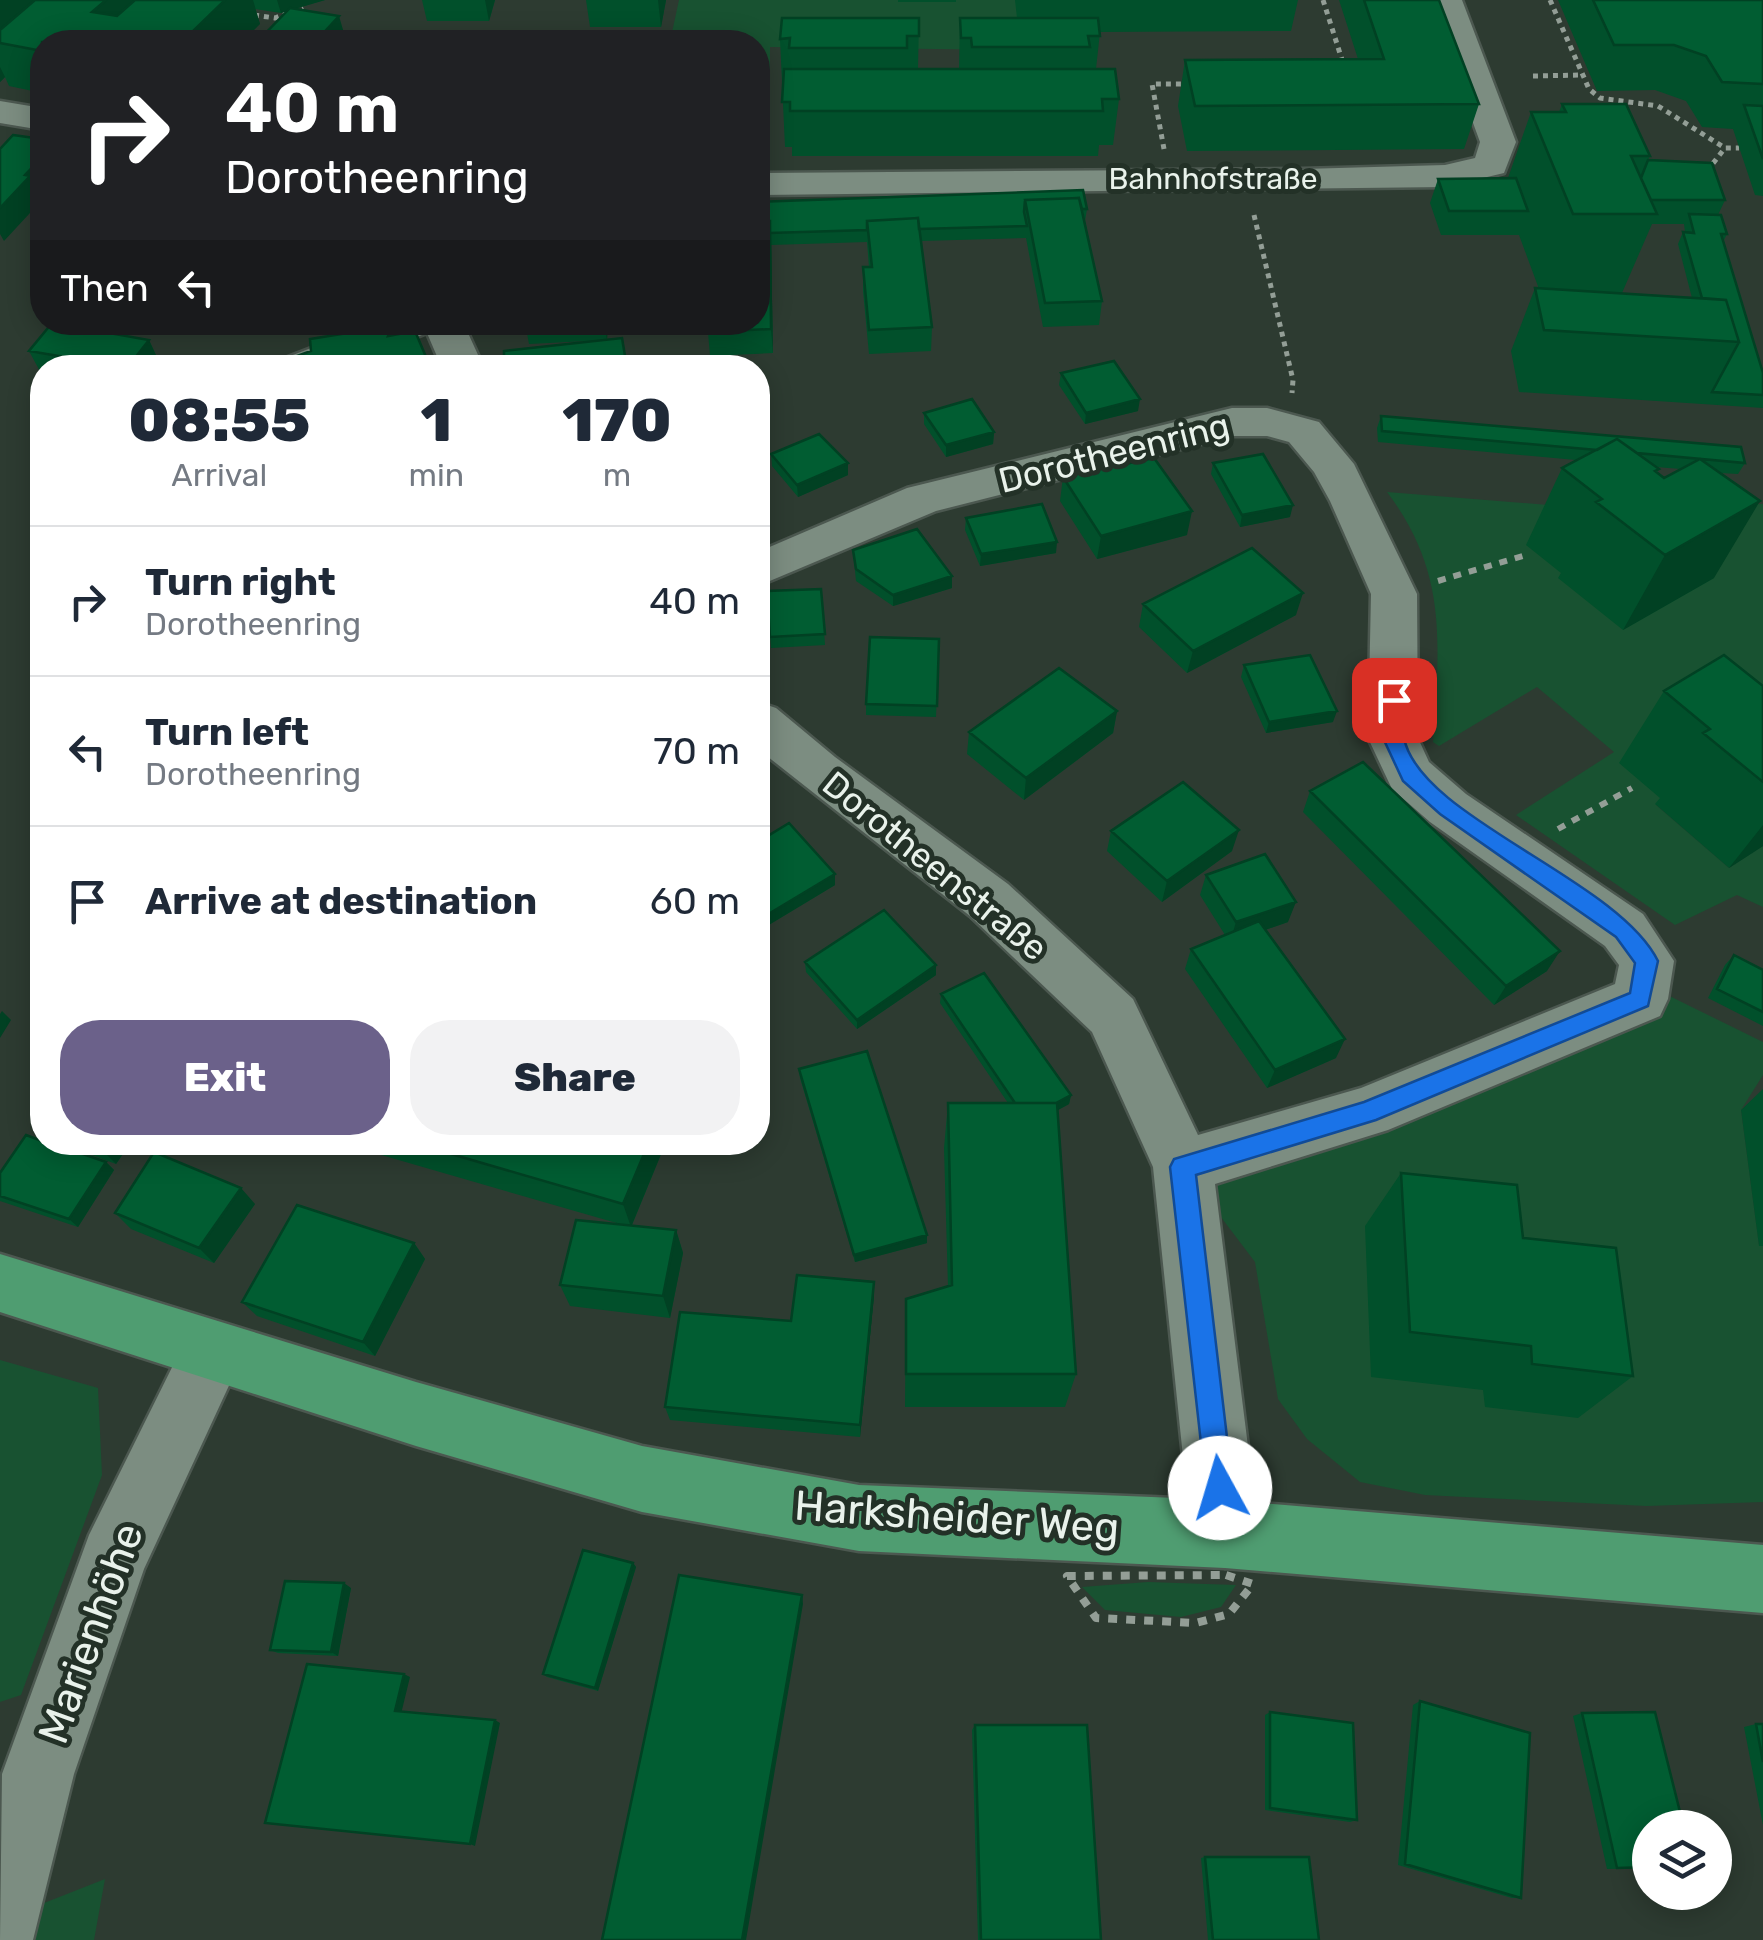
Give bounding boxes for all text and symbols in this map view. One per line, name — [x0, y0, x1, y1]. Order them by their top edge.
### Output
text: 40 m — [225, 67, 399, 150]
icon: right — [60, 70, 190, 200]
text: Dorotheenring — [225, 151, 529, 204]
street label: Bahnhofstraße — [1108, 161, 1318, 197]
icon: left — [169, 260, 224, 315]
text: Then — [60, 265, 149, 311]
text: 08:55 — [128, 385, 310, 456]
text: 1 — [421, 385, 452, 456]
text: 170 — [562, 385, 672, 456]
street label: Dorotheenring — [994, 404, 1234, 502]
text: Arrival — [171, 456, 267, 494]
text: min — [409, 456, 464, 494]
text: m — [603, 456, 631, 494]
text: Turn right — [145, 559, 336, 605]
icon: right — [60, 574, 115, 629]
text: 40 m — [649, 578, 740, 624]
text: Dorotheenring — [145, 605, 361, 643]
pin — [1352, 658, 1437, 743]
icon: arrive — [1367, 673, 1422, 728]
text: Turn left — [145, 709, 309, 755]
icon: left — [60, 724, 115, 779]
text: 70 m — [653, 728, 740, 774]
text: Dorotheenring — [145, 755, 361, 793]
street label: Dorotheenstraße — [814, 763, 1056, 969]
icon: arrive — [60, 874, 115, 929]
text: Arrive at destination — [145, 878, 537, 924]
text: 60 m — [650, 878, 740, 924]
button: Exit — [60, 1020, 390, 1135]
button: Share — [410, 1020, 740, 1135]
position arrow — [1168, 1436, 1272, 1540]
street label: Harksheider Weg — [793, 1481, 1121, 1553]
street label: Marienhöhe — [28, 1517, 154, 1750]
map controls — [1632, 1810, 1732, 1910]
button: layers — [1632, 1810, 1732, 1910]

